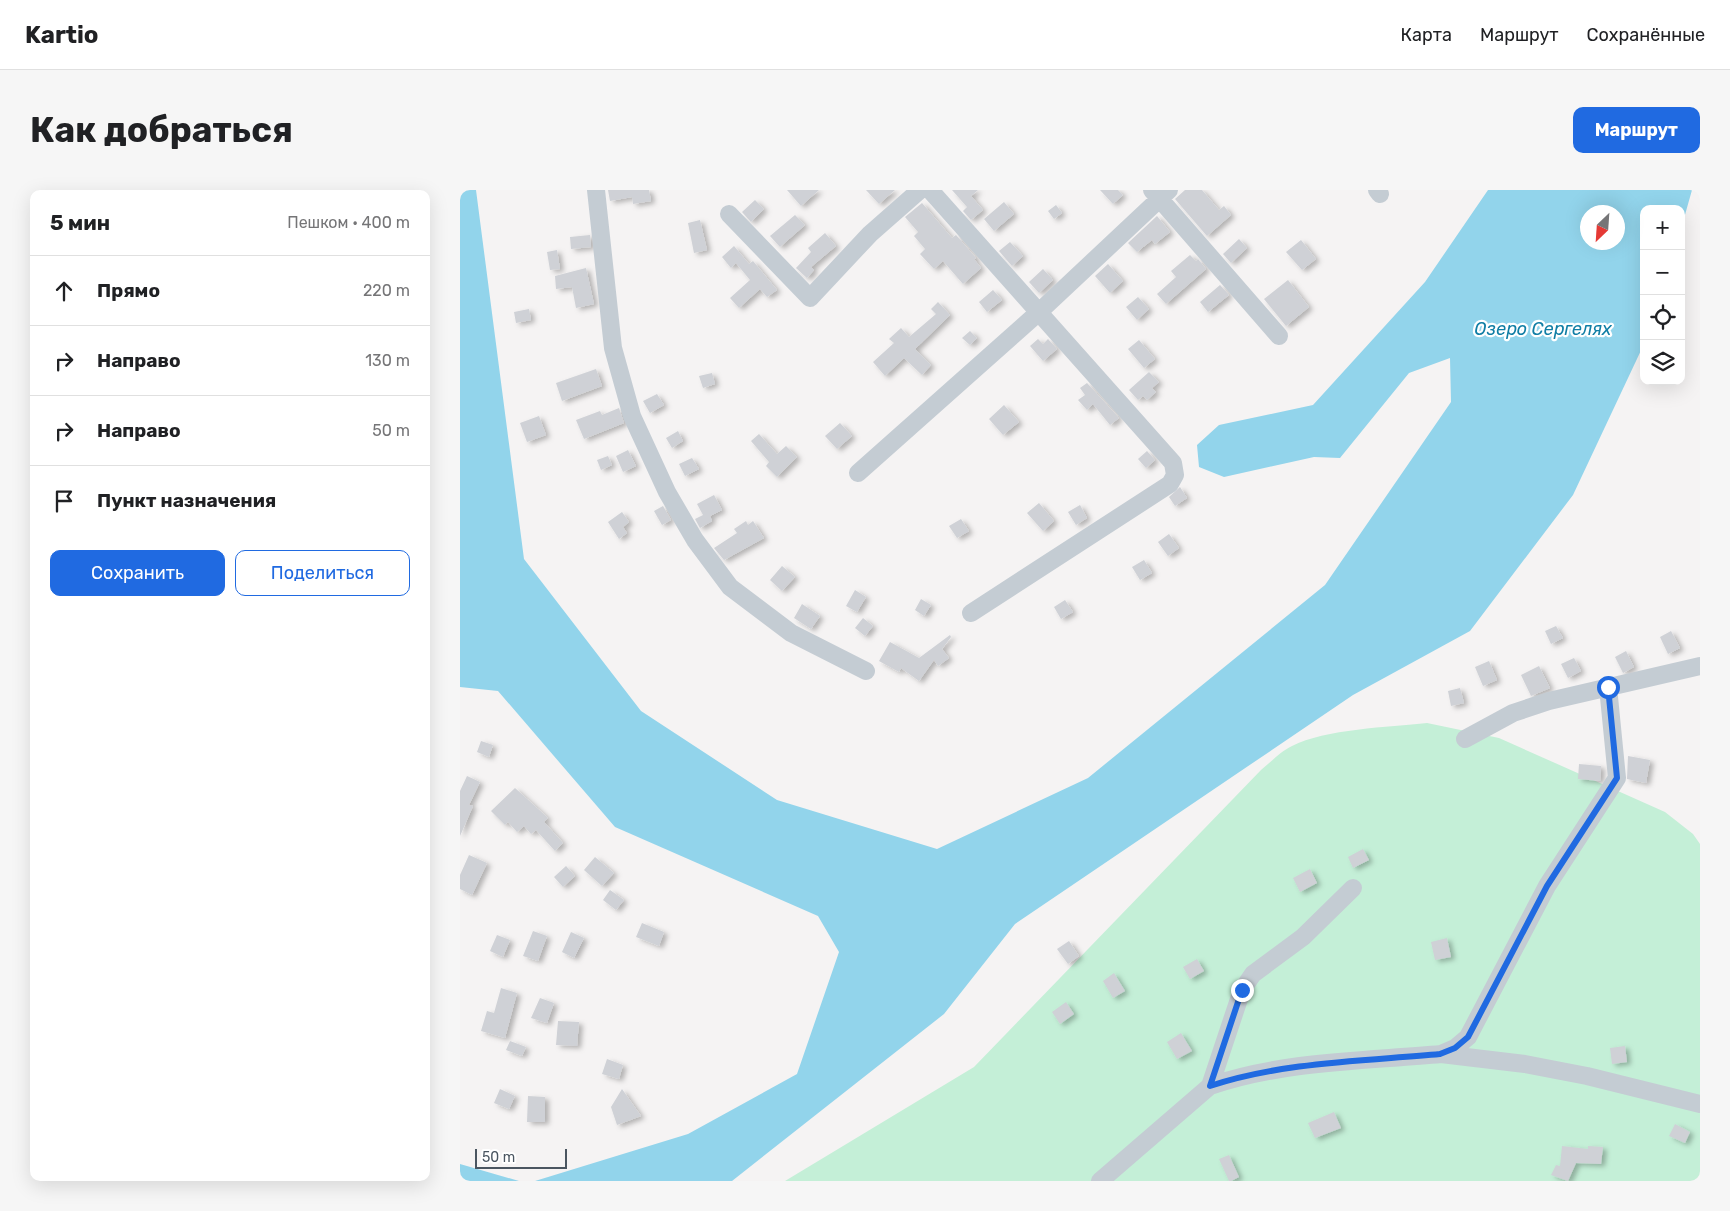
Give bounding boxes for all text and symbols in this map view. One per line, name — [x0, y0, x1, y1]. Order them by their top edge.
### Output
text: Kartio — [25, 21, 99, 49]
text: Карта — [1401, 24, 1452, 46]
text: Маршрут — [1480, 24, 1559, 46]
text: Сохранённые — [1587, 24, 1705, 46]
button: Маршрут — [1573, 107, 1700, 153]
text: Как добраться — [30, 109, 293, 151]
north arrow — [1580, 205, 1625, 250]
map controls — [1640, 205, 1685, 385]
button: + — [1640, 205, 1685, 250]
text: 5 мин — [50, 210, 110, 235]
text: Пешком · 400 m — [287, 213, 410, 232]
button: − — [1640, 250, 1685, 295]
icon: ahead — [50, 277, 78, 305]
text: Прямо — [97, 279, 160, 302]
text: 220 m — [363, 281, 410, 300]
button: locate — [1640, 295, 1685, 340]
water label: Озеро Сергелях — [1474, 318, 1612, 340]
button: layers — [1640, 340, 1685, 385]
icon: right — [50, 347, 78, 375]
text: Направо — [97, 349, 181, 372]
text: 130 m — [365, 351, 410, 370]
icon: right — [50, 417, 78, 445]
text: Направо — [97, 419, 181, 442]
text: 50 m — [372, 421, 410, 440]
icon: arrive — [50, 487, 78, 515]
text: Пункт назначения — [97, 489, 276, 512]
button: Сохранить — [50, 550, 225, 596]
button: Поделиться — [235, 550, 410, 596]
route start — [1597, 676, 1620, 699]
route end — [1231, 979, 1254, 1002]
scale bar — [475, 1146, 568, 1169]
text: 50 m — [482, 1149, 515, 1166]

